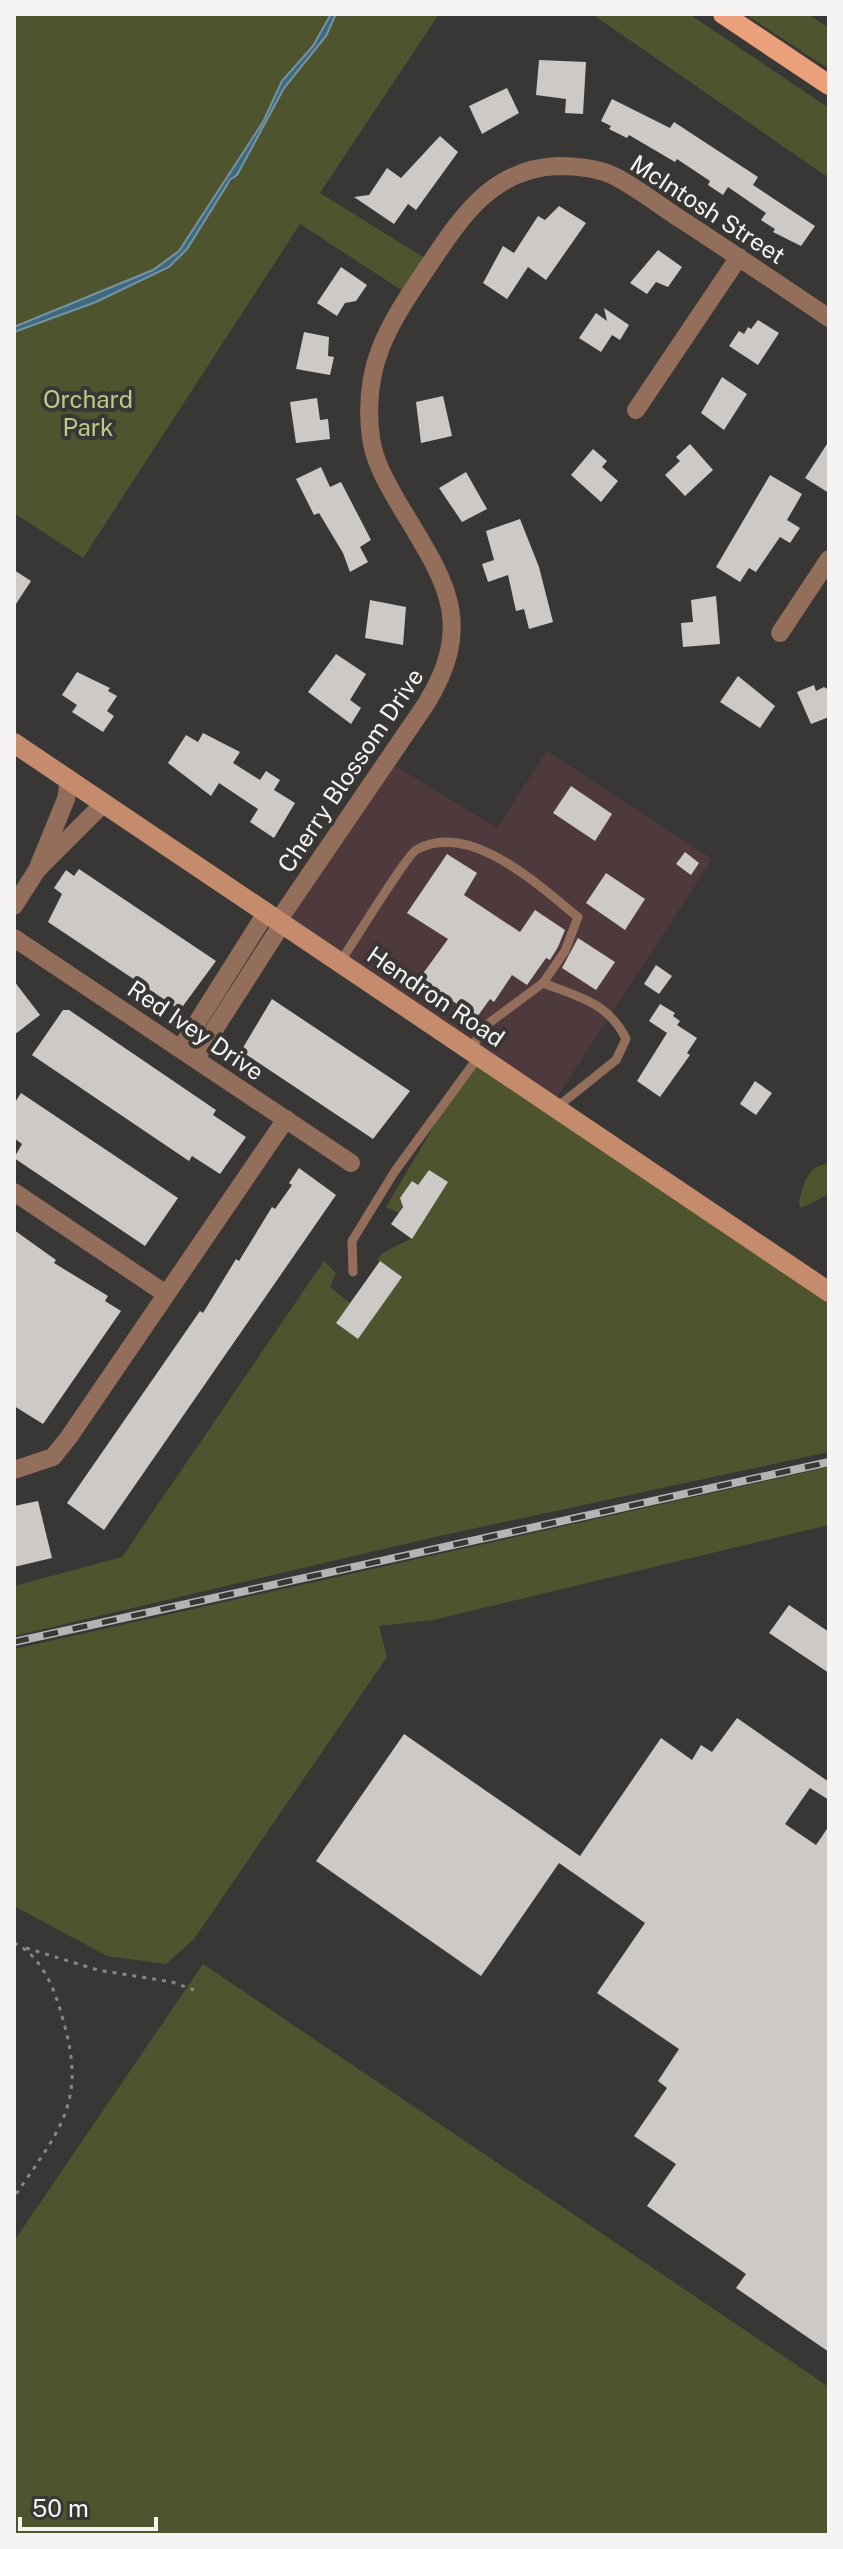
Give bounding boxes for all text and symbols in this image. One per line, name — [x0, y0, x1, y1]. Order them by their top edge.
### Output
street label: McIntosh Street — [626, 149, 790, 269]
park label: Orchard Park — [43, 385, 133, 441]
street label: Cherry Blossom Drive — [271, 663, 429, 877]
street label: Hendron Road — [362, 940, 510, 1052]
street label: Red Ivey Drive — [123, 974, 269, 1086]
scale bar — [20, 2481, 156, 2531]
text: 50 m — [32, 2494, 89, 2522]

